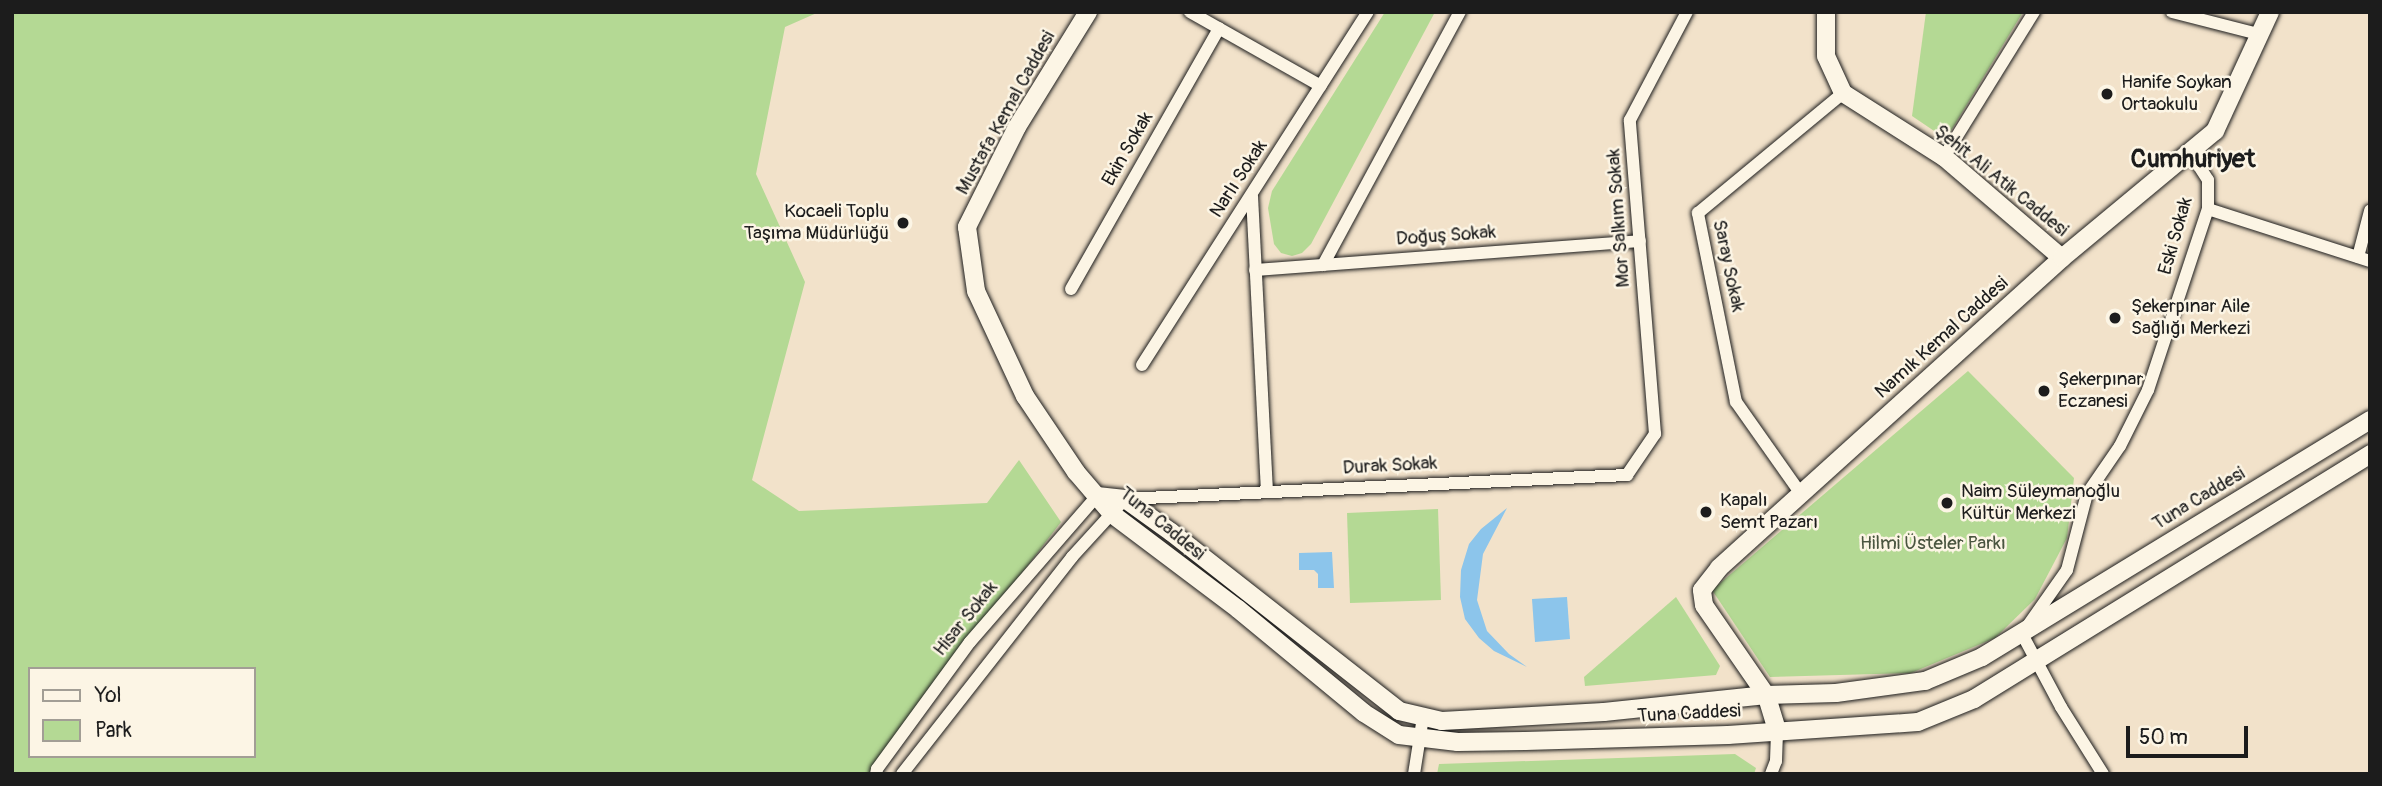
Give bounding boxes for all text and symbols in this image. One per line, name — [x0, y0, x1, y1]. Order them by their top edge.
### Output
street label: Mustafa Kemal Caddesi — [951, 27, 1061, 199]
place label: Hanife Soykan Ortaokulu — [2121, 72, 2232, 116]
marker: Hanife Soykan Ortaokulu — [2099, 86, 2115, 102]
street label: Ekin Sokak — [1098, 108, 1158, 190]
street label: Şehit Ali Atik Caddesi — [1930, 120, 2072, 242]
street label: Narlı Sokak — [1205, 136, 1273, 222]
district label: Cumhuriyet — [2131, 144, 2255, 176]
street label: Mor Salkım Sokak — [1603, 148, 1635, 288]
street label: Eski Sokak — [2154, 195, 2198, 277]
place label: Kocaeli Toplu Taşıma Müdürlüğü — [744, 201, 889, 245]
marker: Kocaeli Toplu Taşıma Müdürlüğü — [895, 215, 911, 231]
street label: Saray Sokak — [1707, 218, 1749, 314]
street label: Doğuş Sokak — [1395, 221, 1497, 251]
street label: Namık Kemal Caddesi — [1871, 272, 2013, 404]
place label: Şekerpınar Aile Sağlığı Merkezi — [2131, 296, 2250, 340]
marker: Şekerpınar Aile Sağlığı Merkezi — [2105, 308, 2125, 328]
place label: Şekerpınar Eczanesi — [2058, 369, 2143, 413]
marker: Şekerpınar Eczanesi — [2036, 383, 2052, 399]
street label: Durak Sokak — [1342, 452, 1438, 480]
street label: Tuna Caddesi — [2149, 462, 2249, 536]
place label: Naim Süleymanoğlu Kültür Merkezi — [1961, 481, 2120, 525]
street label: Tuna Caddesi — [1114, 482, 1210, 566]
place label: Kapalı Semt Pazarı — [1720, 490, 1818, 534]
marker: Naim Süleymanoğlu Kültür Merkezi — [1939, 495, 1955, 511]
marker: Kapalı Semt Pazarı — [1698, 504, 1714, 520]
park label: Hilmi Üsteler Parkı — [1860, 533, 2006, 555]
street label: Hisar Sokak — [929, 577, 1003, 661]
legend — [28, 667, 256, 758]
text: Yol — [95, 682, 122, 709]
street label: Tuna Caddesi — [1637, 700, 1741, 728]
scale bar — [2130, 712, 2252, 756]
text: Park — [95, 717, 132, 744]
text: 50 m — [2139, 724, 2188, 751]

